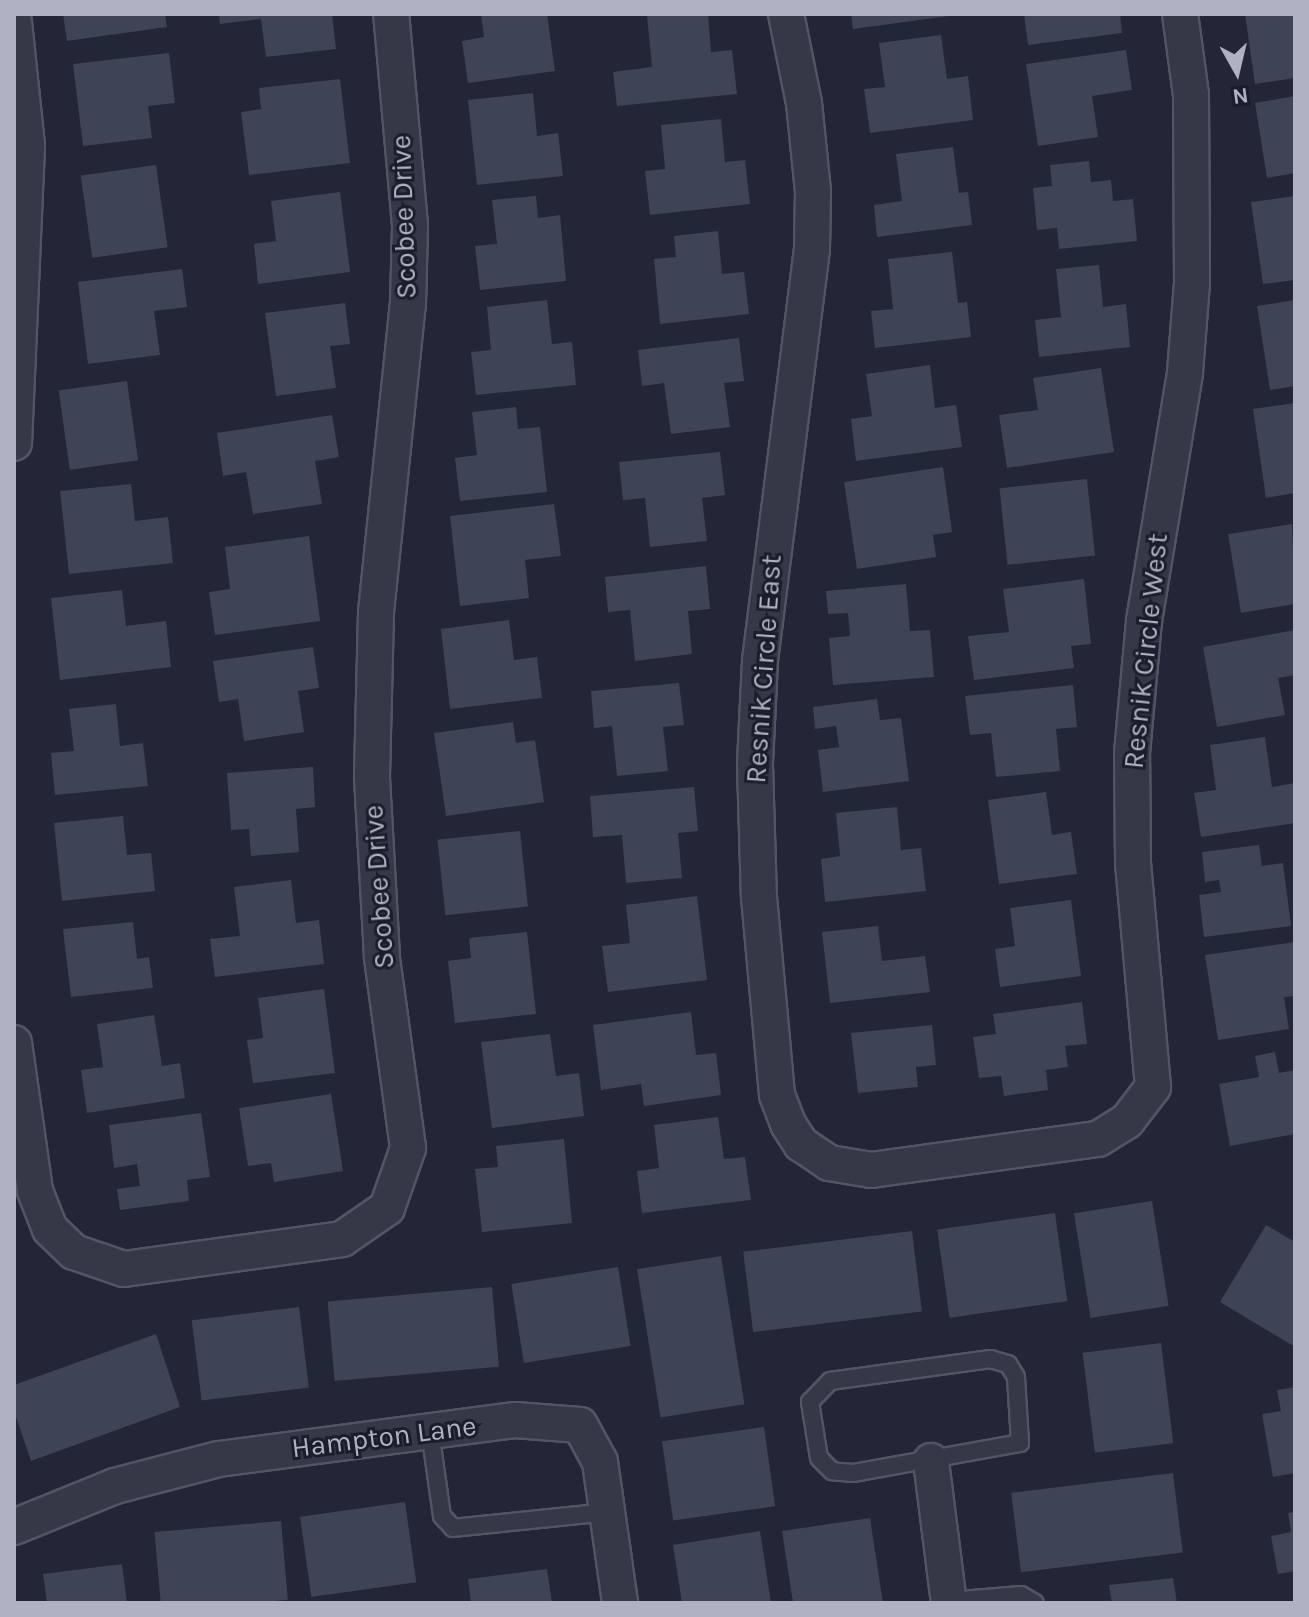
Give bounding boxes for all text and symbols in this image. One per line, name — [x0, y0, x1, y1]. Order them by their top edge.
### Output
north arrow — [1197, 32, 1277, 112]
text: N — [1231, 82, 1250, 110]
street label: Scobee Drive — [384, 134, 424, 300]
street label: Resnik Circle West — [1117, 532, 1175, 770]
street label: Resnik Circle East — [739, 553, 789, 785]
street label: Scobee Drive — [357, 804, 401, 970]
street label: Hampton Lane — [290, 1409, 478, 1465]

